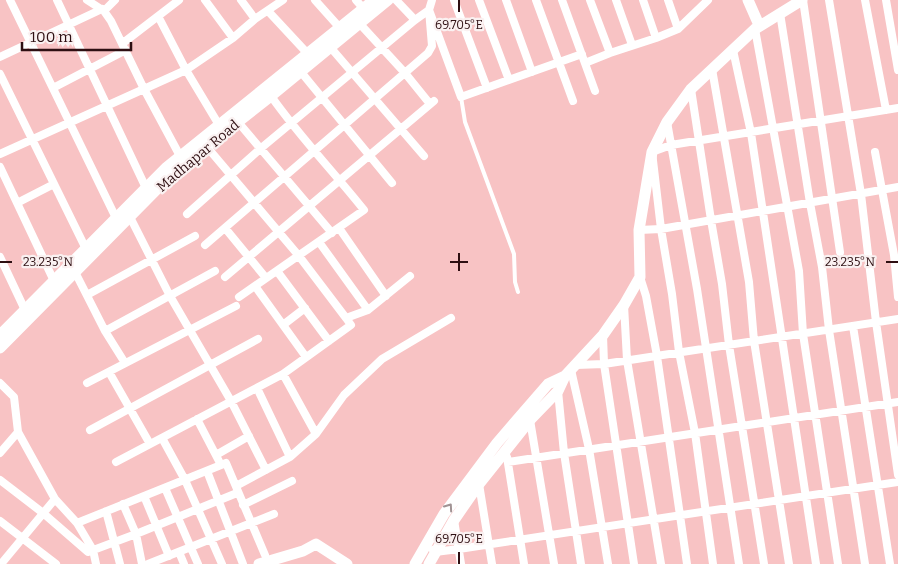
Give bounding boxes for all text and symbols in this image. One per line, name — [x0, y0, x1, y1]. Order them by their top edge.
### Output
text: 69.705°E — [435, 18, 483, 32]
scale bar — [22, 20, 131, 52]
text: 100 m — [30, 28, 73, 46]
street label: Madhapar Road — [153, 117, 243, 195]
text: 23.235°N — [23, 255, 73, 269]
text: 23.235°N — [825, 255, 875, 269]
one-way arrow — [443, 503, 452, 513]
text: 69.705°E — [435, 532, 483, 546]

